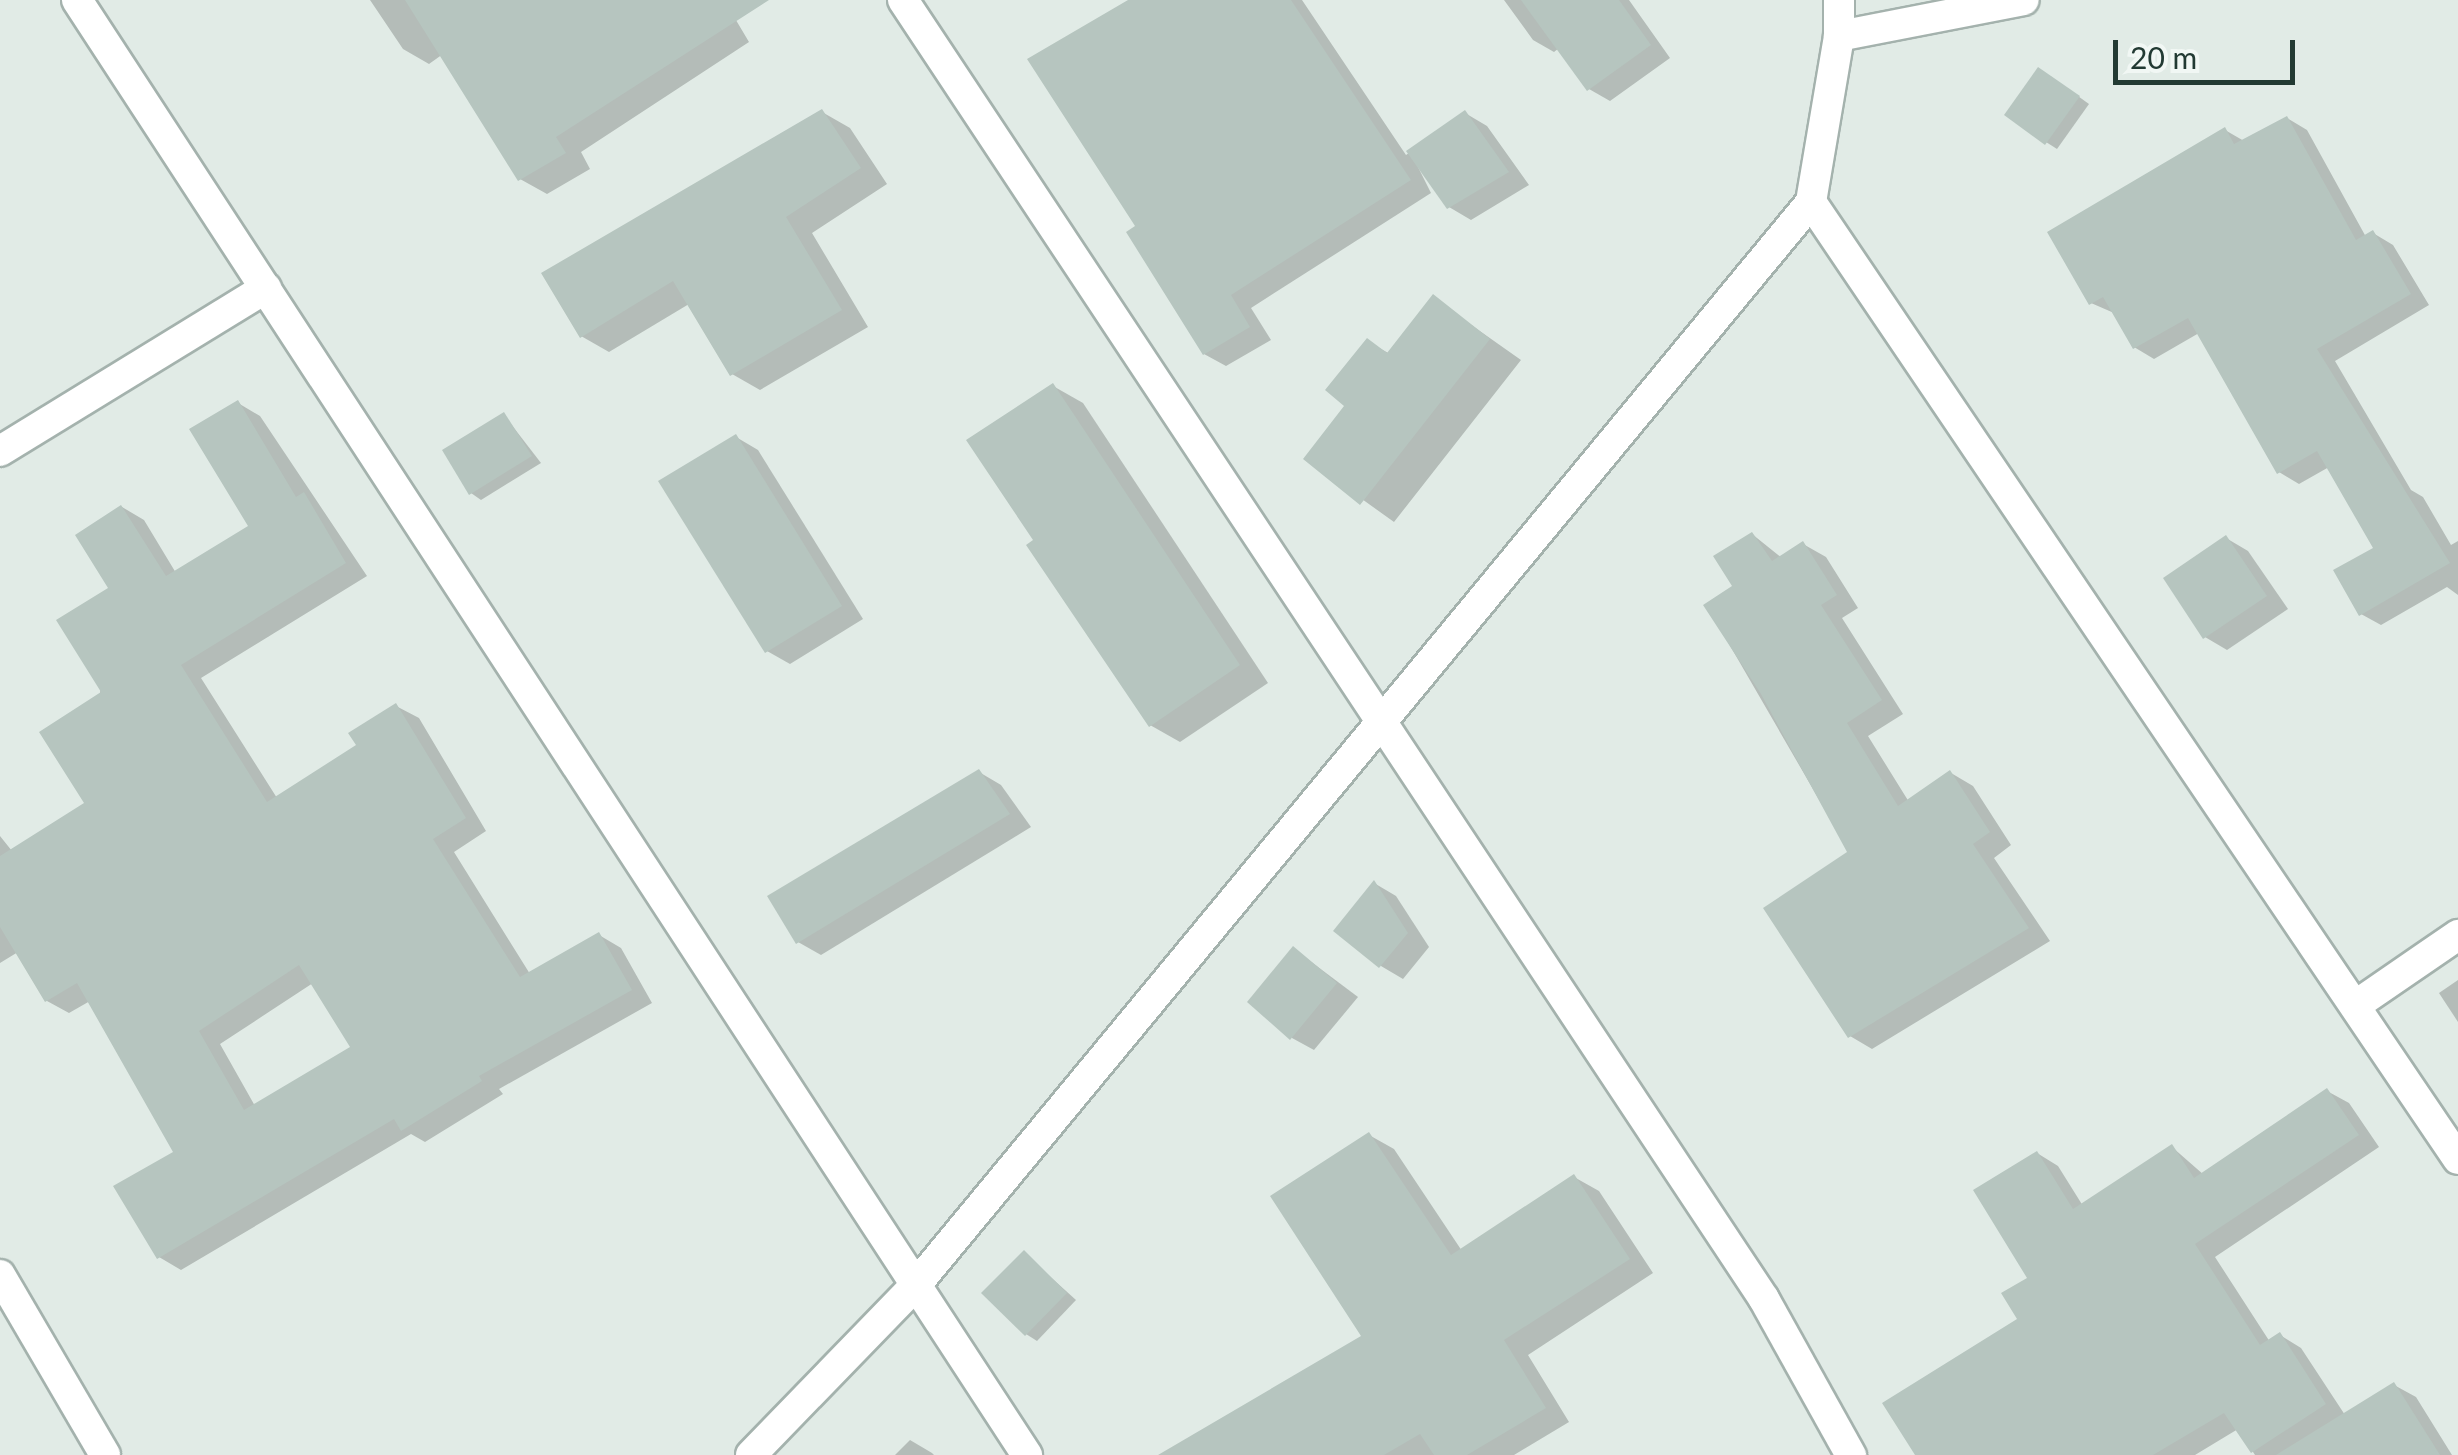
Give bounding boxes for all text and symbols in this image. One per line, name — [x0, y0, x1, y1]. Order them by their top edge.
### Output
scale bar — [2118, 20, 2300, 82]
text: 20 m — [2130, 39, 2197, 75]

